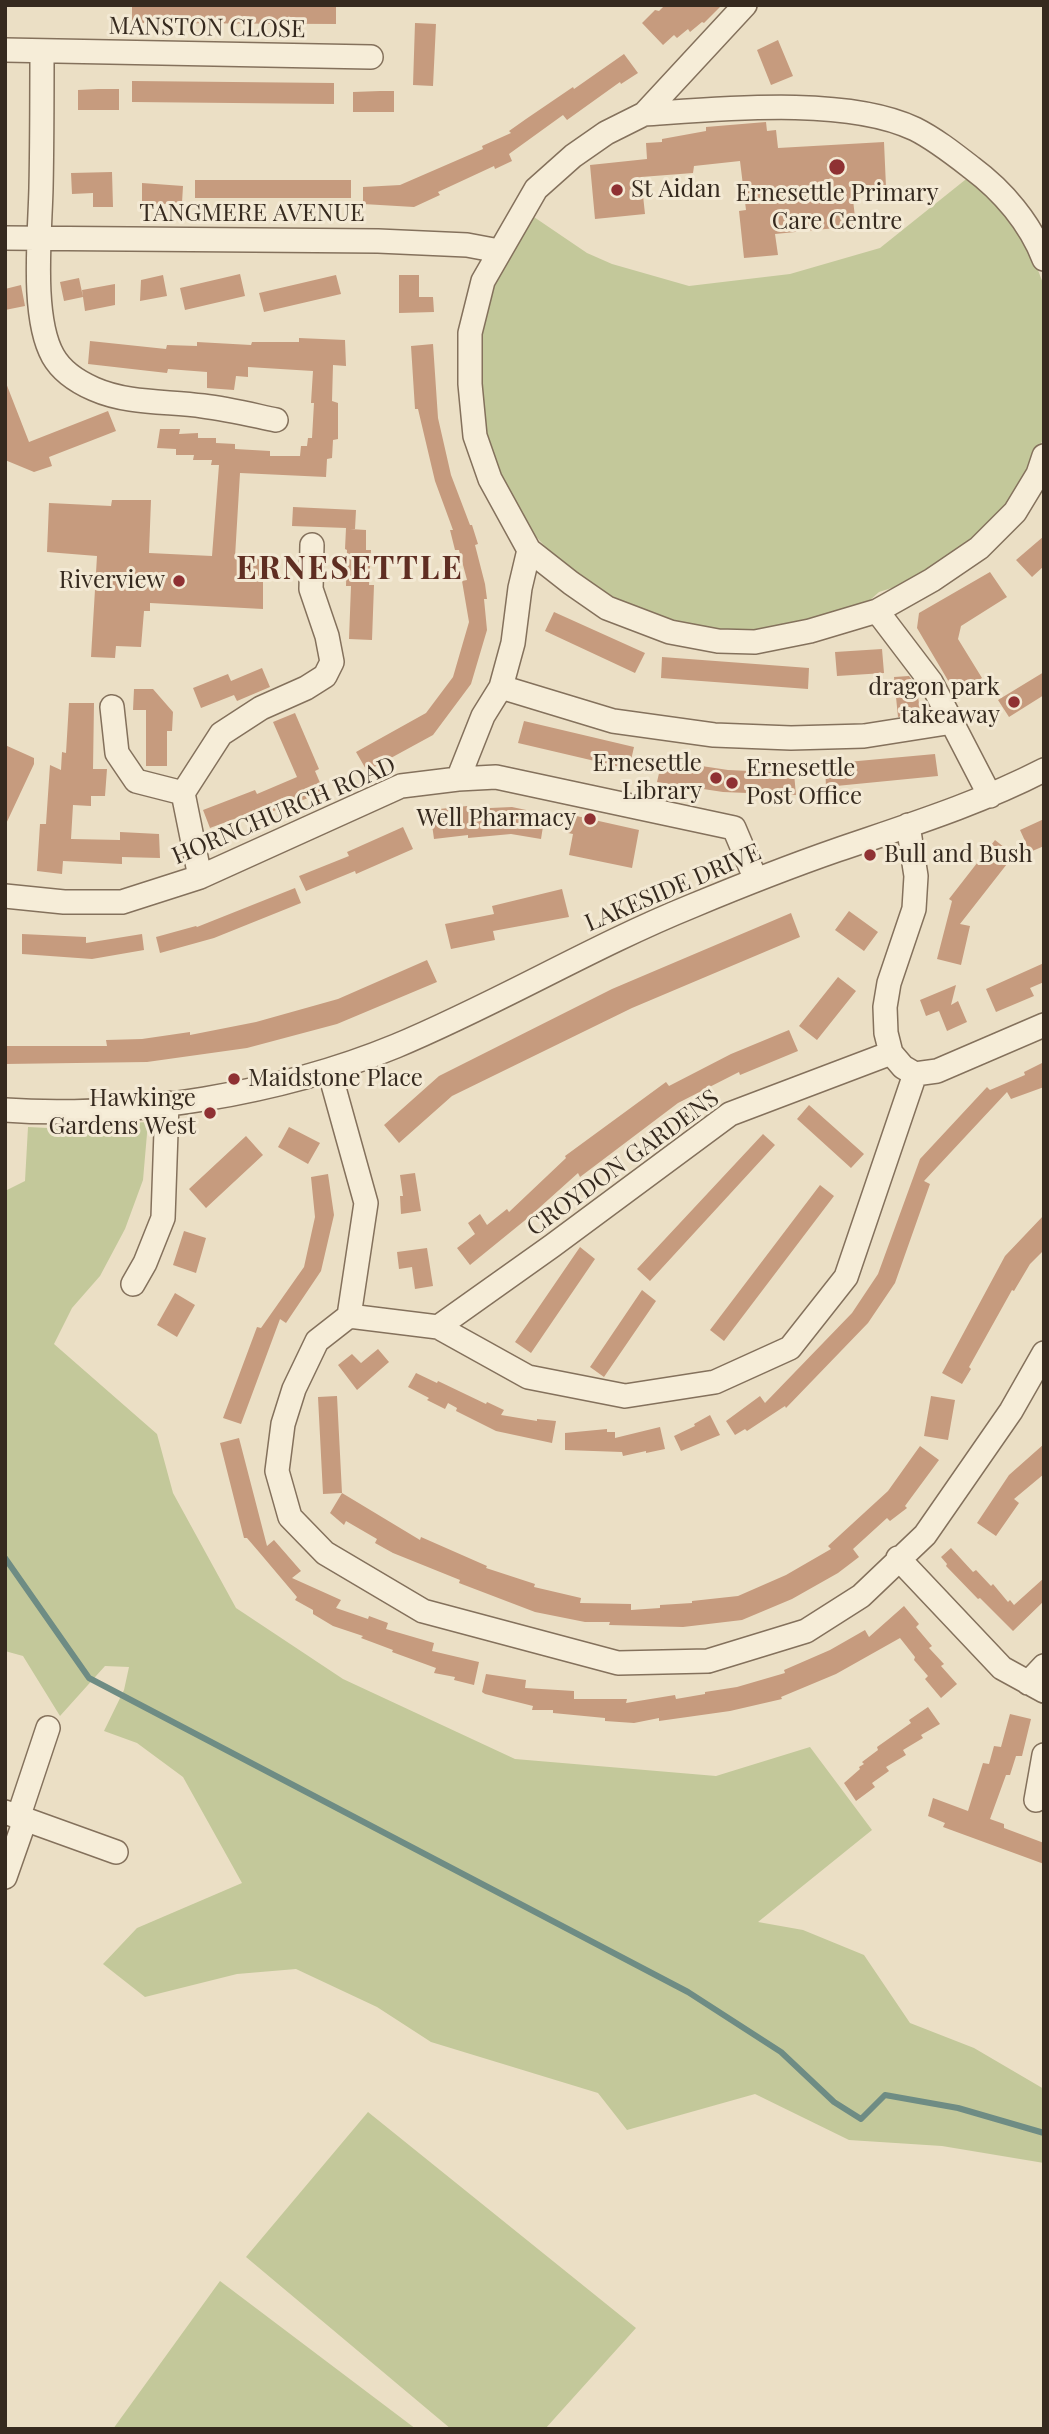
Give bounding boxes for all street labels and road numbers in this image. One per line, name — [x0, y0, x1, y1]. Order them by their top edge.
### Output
street label: MANSTON CLOSE — [108, 12, 306, 44]
street label: TANGMERE AVENUE — [139, 200, 365, 228]
street label: HORNCHURCH ROAD — [168, 751, 400, 871]
street label: LAKESIDE DRIVE — [581, 838, 765, 938]
street label: CROYDON GARDENS — [521, 1084, 725, 1242]

